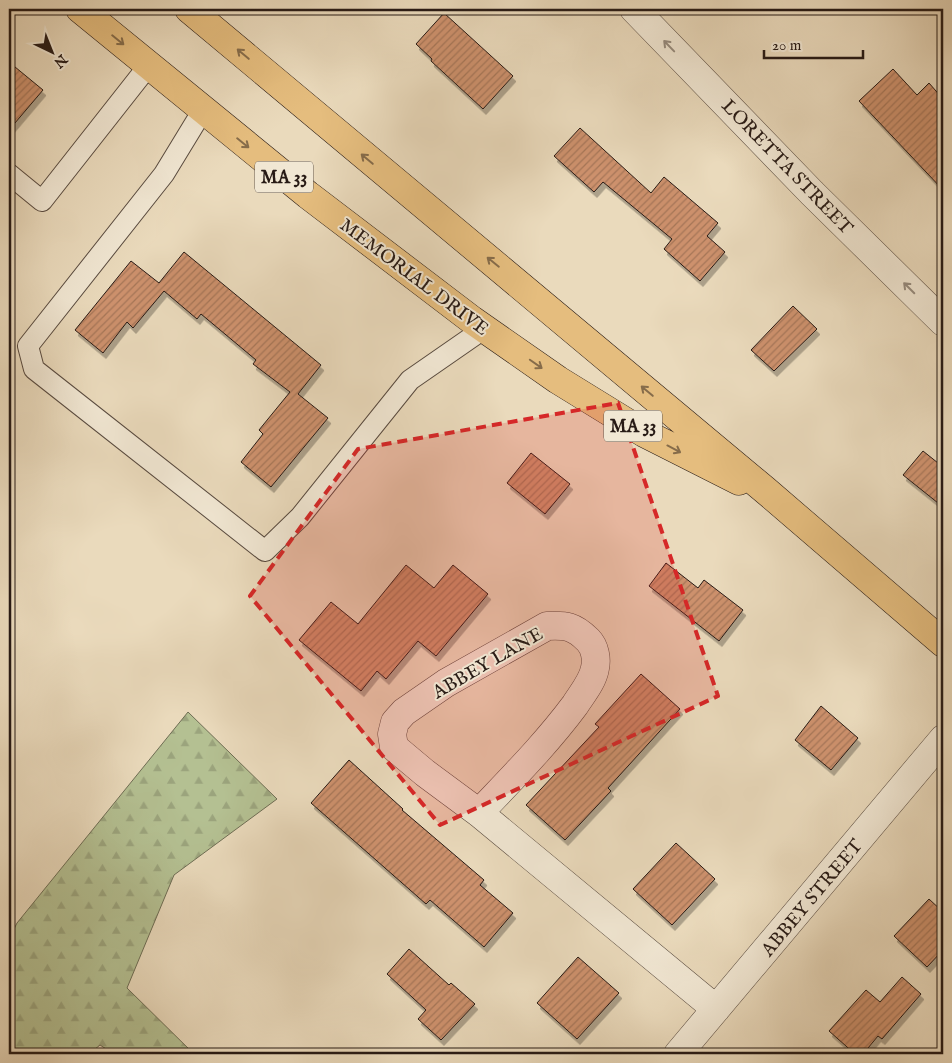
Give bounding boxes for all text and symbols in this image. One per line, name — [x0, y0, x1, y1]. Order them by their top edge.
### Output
north arrow — [28, 28, 78, 78]
scale bar — [764, 28, 863, 60]
one-way arrow — [111, 34, 124, 45]
text: 20 m — [772, 36, 802, 55]
one-way arrow — [664, 40, 676, 52]
text: N — [50, 49, 71, 71]
one-way arrow — [236, 49, 249, 60]
street label: LORETTA STREET — [716, 95, 858, 240]
one-way arrow — [236, 137, 249, 148]
one-way arrow — [361, 153, 374, 164]
road number: MA 33 — [255, 162, 313, 192]
street label: MEMORIAL DRIVE — [335, 214, 493, 341]
one-way arrow — [486, 257, 499, 268]
one-way arrow — [902, 282, 915, 294]
one-way arrow — [528, 359, 542, 369]
one-way arrow — [641, 385, 654, 396]
road number: MA 33 — [604, 411, 662, 442]
one-way arrow — [666, 445, 681, 454]
street label: ABBEY LANE — [428, 622, 548, 706]
street label: ABBEY STREET — [756, 835, 869, 963]

